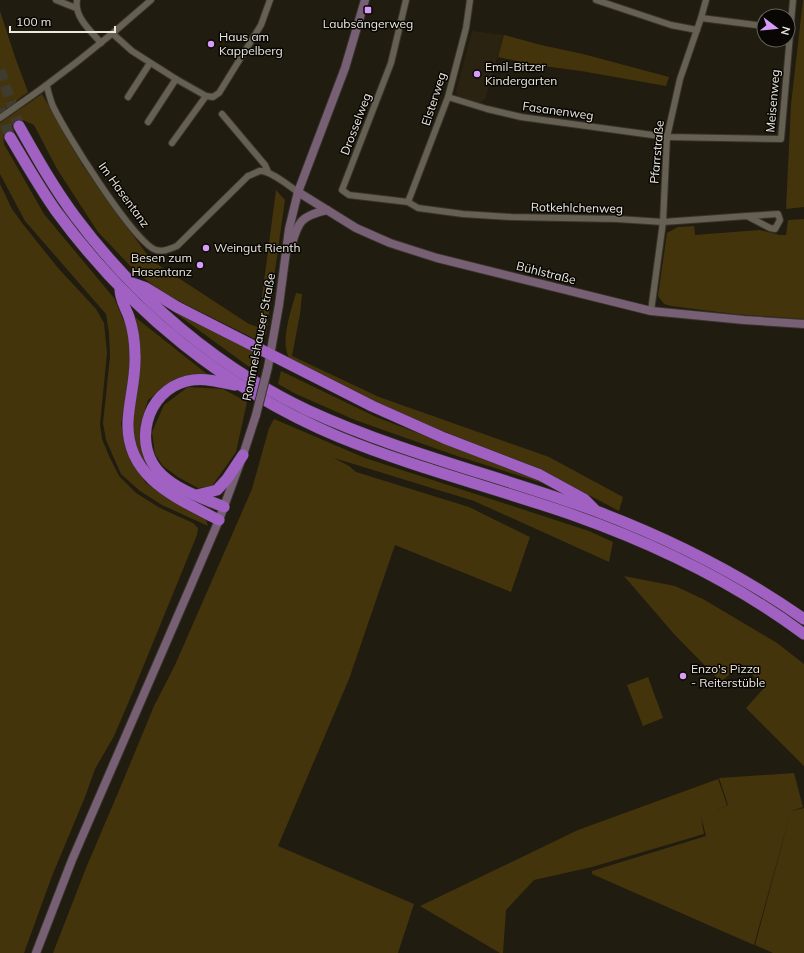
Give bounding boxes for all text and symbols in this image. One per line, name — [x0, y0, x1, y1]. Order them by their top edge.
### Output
marker: Laubsängerweg — [363, 5, 373, 15]
scale bar — [10, 8, 115, 34]
north arrow — [756, 8, 796, 48]
text: 100 m — [16, 14, 51, 29]
place label: Laubsängerweg — [323, 16, 413, 31]
text: N — [778, 25, 793, 37]
place label: Haus am Kappelberg — [219, 29, 283, 58]
marker: Haus am Kappelberg — [206, 39, 216, 49]
place label: Emil-Bitzer Kindergarten — [485, 59, 557, 88]
marker: Emil-Bitzer Kindergarten — [472, 69, 482, 79]
street label: Meisenweg — [762, 69, 783, 133]
street label: Elsterweg — [418, 70, 449, 127]
street label: Drosselweg — [337, 91, 374, 157]
street label: Fasanenweg — [522, 98, 595, 123]
street label: Pfarrstraße — [646, 120, 667, 184]
street label: Im Hasentanz — [96, 159, 153, 230]
street label: Rotkehlchenweg — [531, 199, 623, 216]
place label: Weingut Rienth — [214, 240, 301, 255]
marker: Weingut Rienth — [201, 243, 211, 253]
place label: Besen zum Hasentanz — [131, 250, 192, 279]
street label: Bühlstraße — [515, 258, 577, 287]
marker: Besen zum Hasentanz — [195, 260, 205, 270]
street label: Rommelshauser Straße — [239, 272, 278, 402]
place label: Enzo's Pizza - Reiterstüble — [691, 661, 765, 690]
marker: Enzo's Pizza - Reiterstüble — [678, 671, 688, 681]

